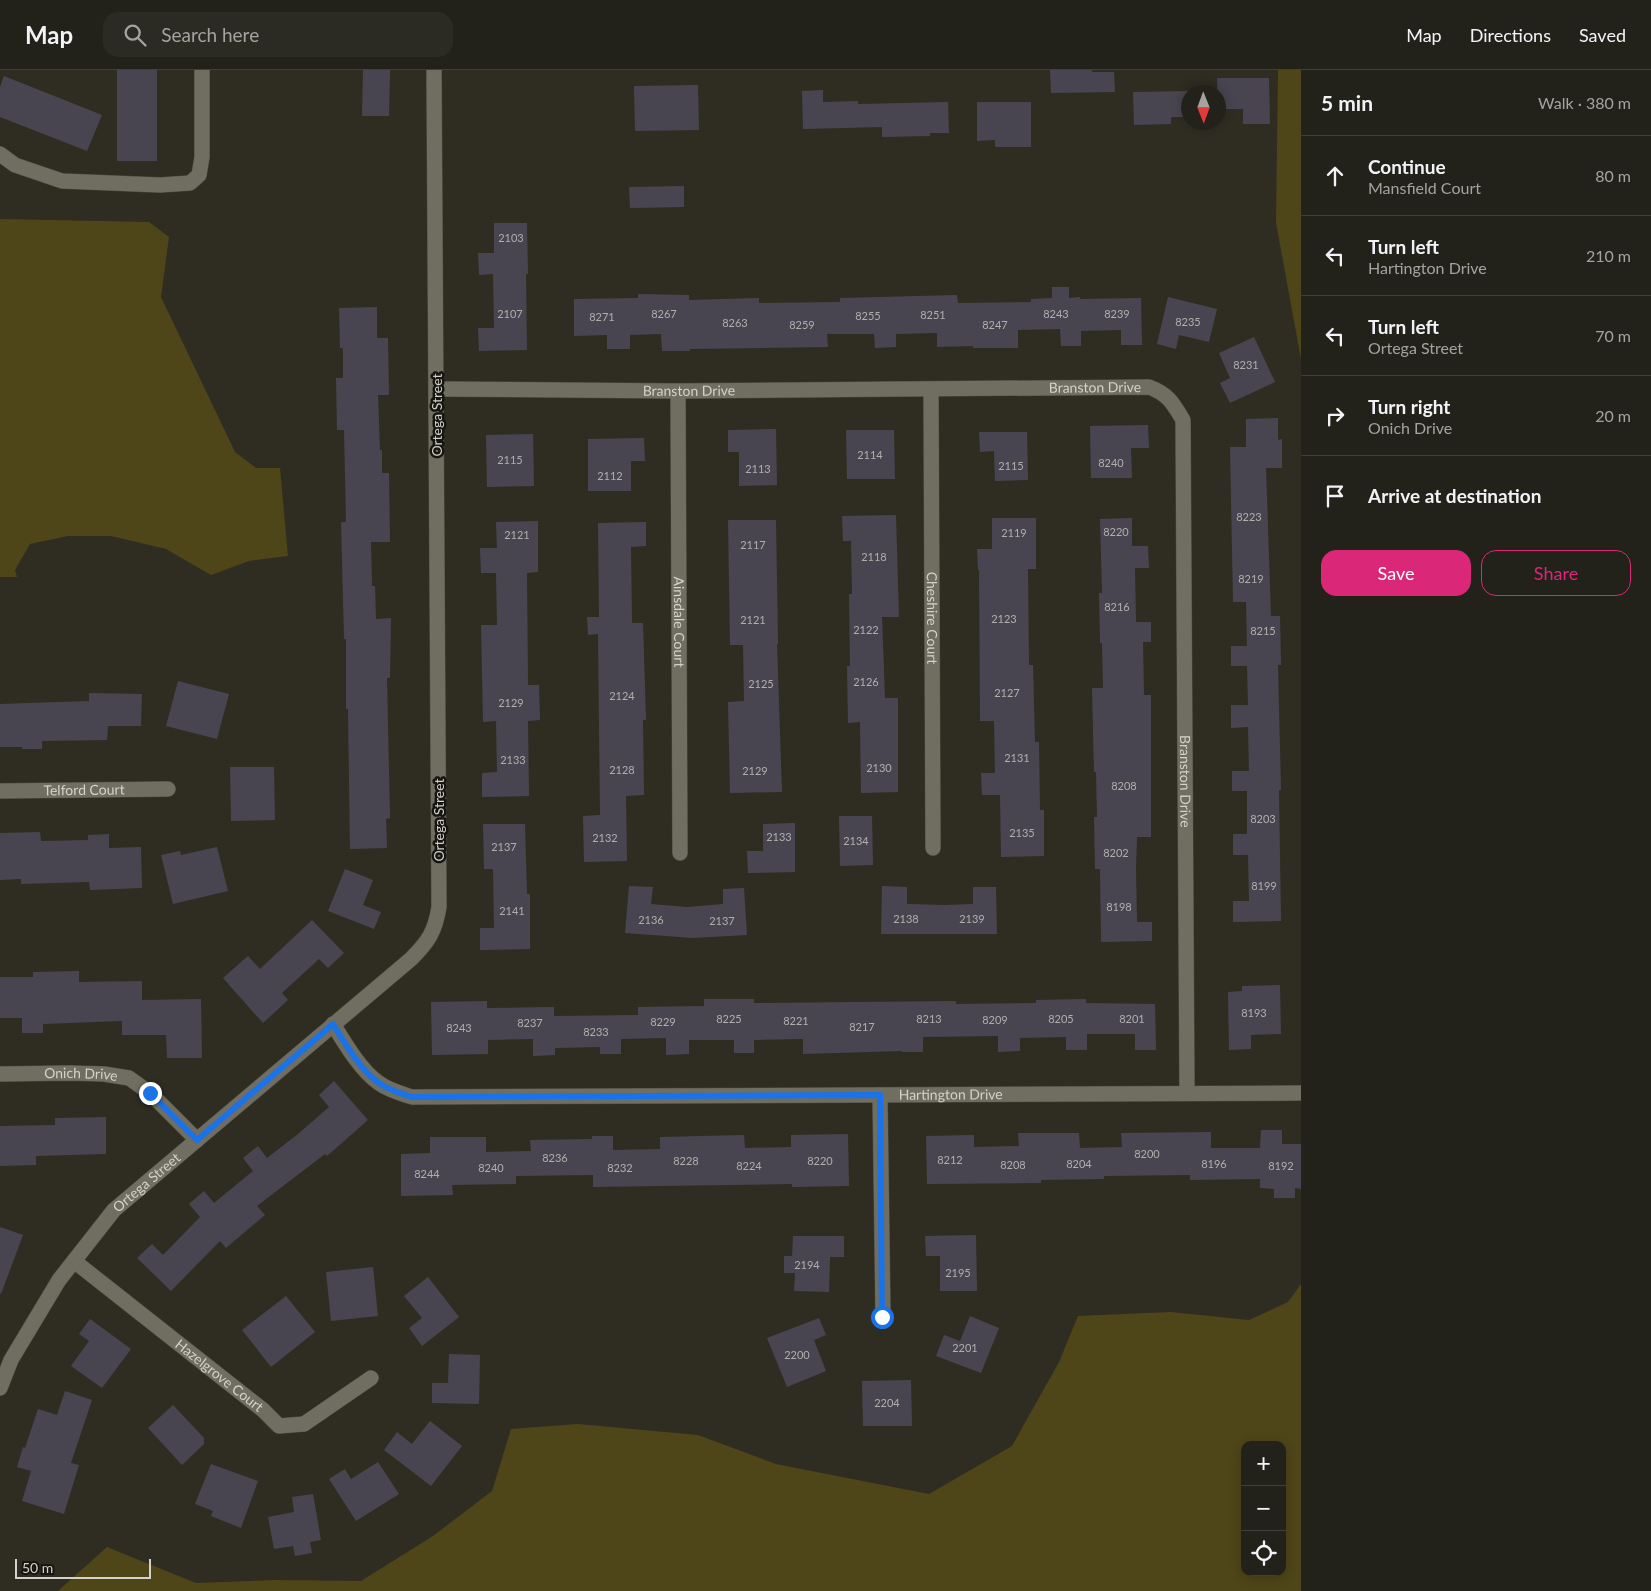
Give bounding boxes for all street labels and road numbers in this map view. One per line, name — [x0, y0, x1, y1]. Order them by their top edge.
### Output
street label: Ortega Street — [428, 373, 445, 457]
street label: Branston Drive — [1049, 378, 1141, 396]
street label: Branston Drive — [643, 382, 735, 399]
street label: Cheshire Court — [924, 572, 941, 664]
street label: Ainsdale Court — [671, 576, 688, 668]
street label: Branston Drive — [1177, 735, 1194, 828]
street label: Ortega Street — [430, 778, 447, 862]
street label: Telford Court — [43, 781, 125, 798]
street label: Onich Drive — [44, 1064, 119, 1084]
street label: Hartington Drive — [899, 1085, 1003, 1103]
street label: Ortega Street — [109, 1149, 184, 1216]
street label: Hazelgrove Court — [172, 1335, 267, 1415]

